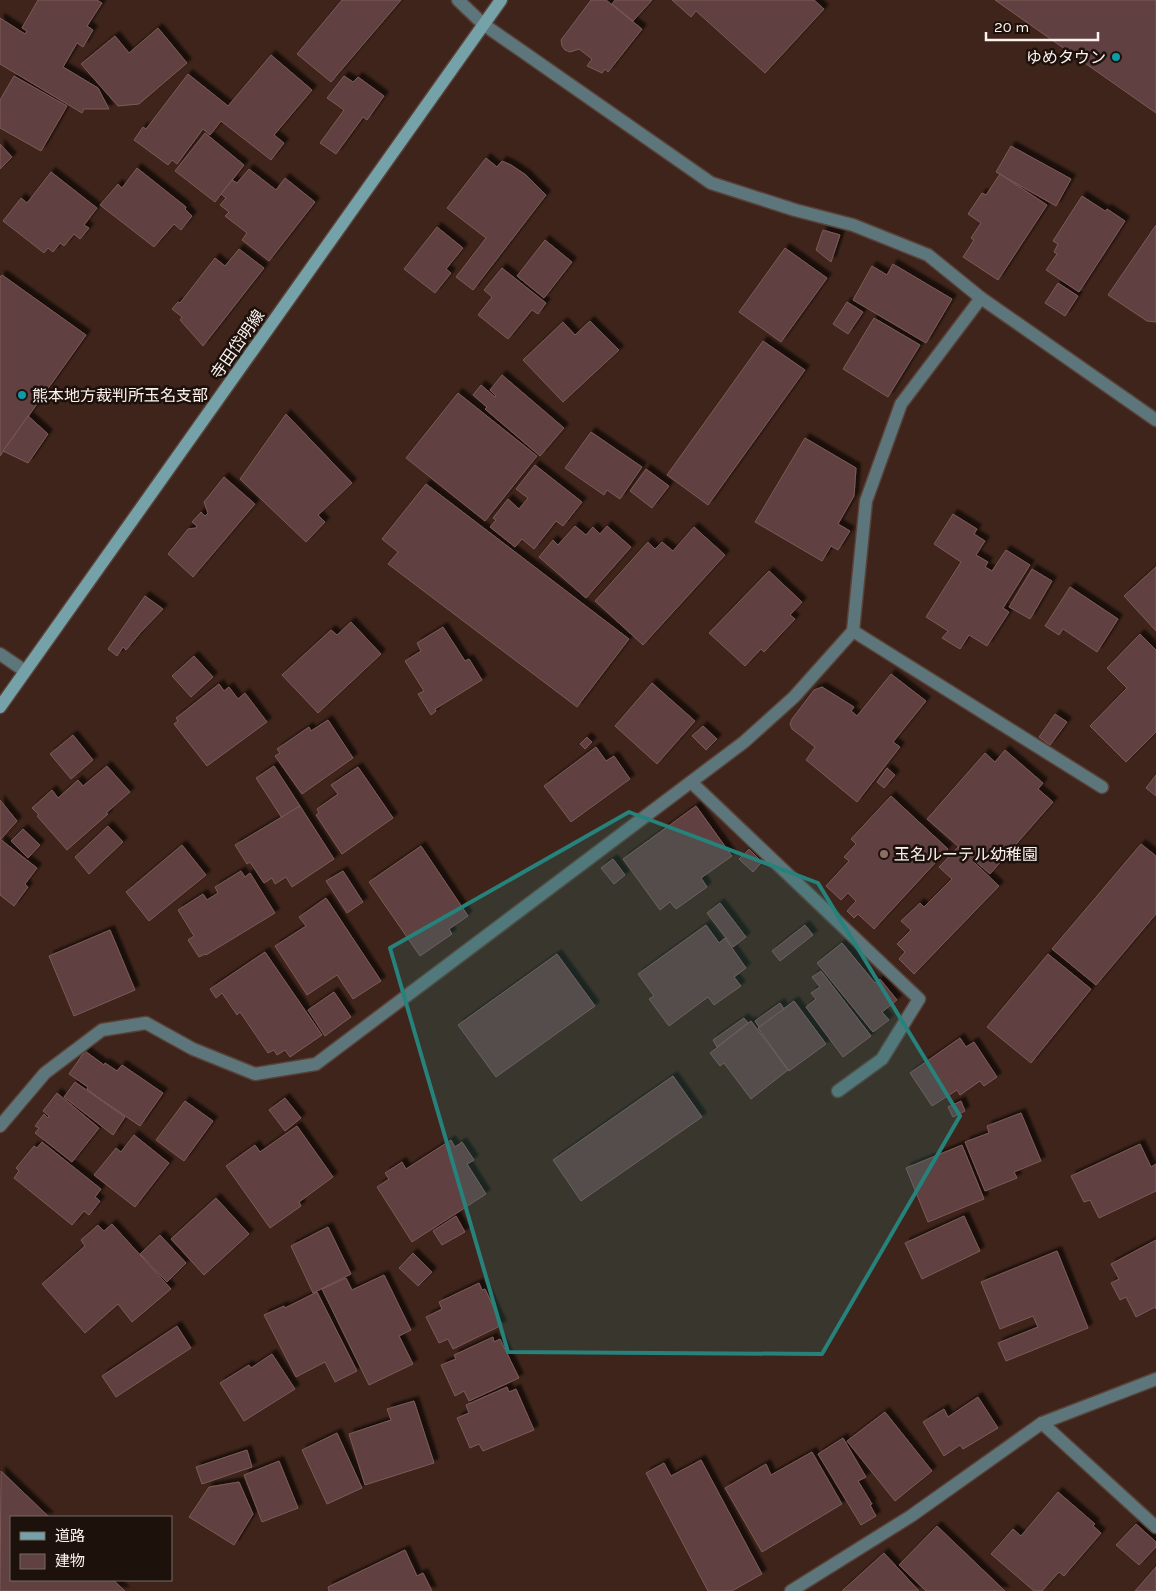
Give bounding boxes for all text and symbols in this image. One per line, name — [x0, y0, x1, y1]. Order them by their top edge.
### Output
scale bar — [986, 10, 1098, 42]
text: 20 m — [994, 18, 1029, 36]
place label: ゆめタウン — [1026, 48, 1106, 67]
marker: ゆめタウン — [1110, 51, 1122, 63]
street label: 寺田岱明線 — [207, 306, 268, 383]
place label: 熊本地方裁判所玉名支部 — [32, 386, 208, 405]
marker: 熊本地方裁判所玉名支部 — [16, 389, 28, 401]
place label: 玉名ルーテル幼稚園 — [894, 845, 1038, 864]
marker: 玉名ルーテル幼稚園 — [878, 848, 890, 860]
legend — [10, 1516, 172, 1581]
text: 道路 — [55, 1527, 85, 1545]
text: 建物 — [55, 1552, 85, 1570]

